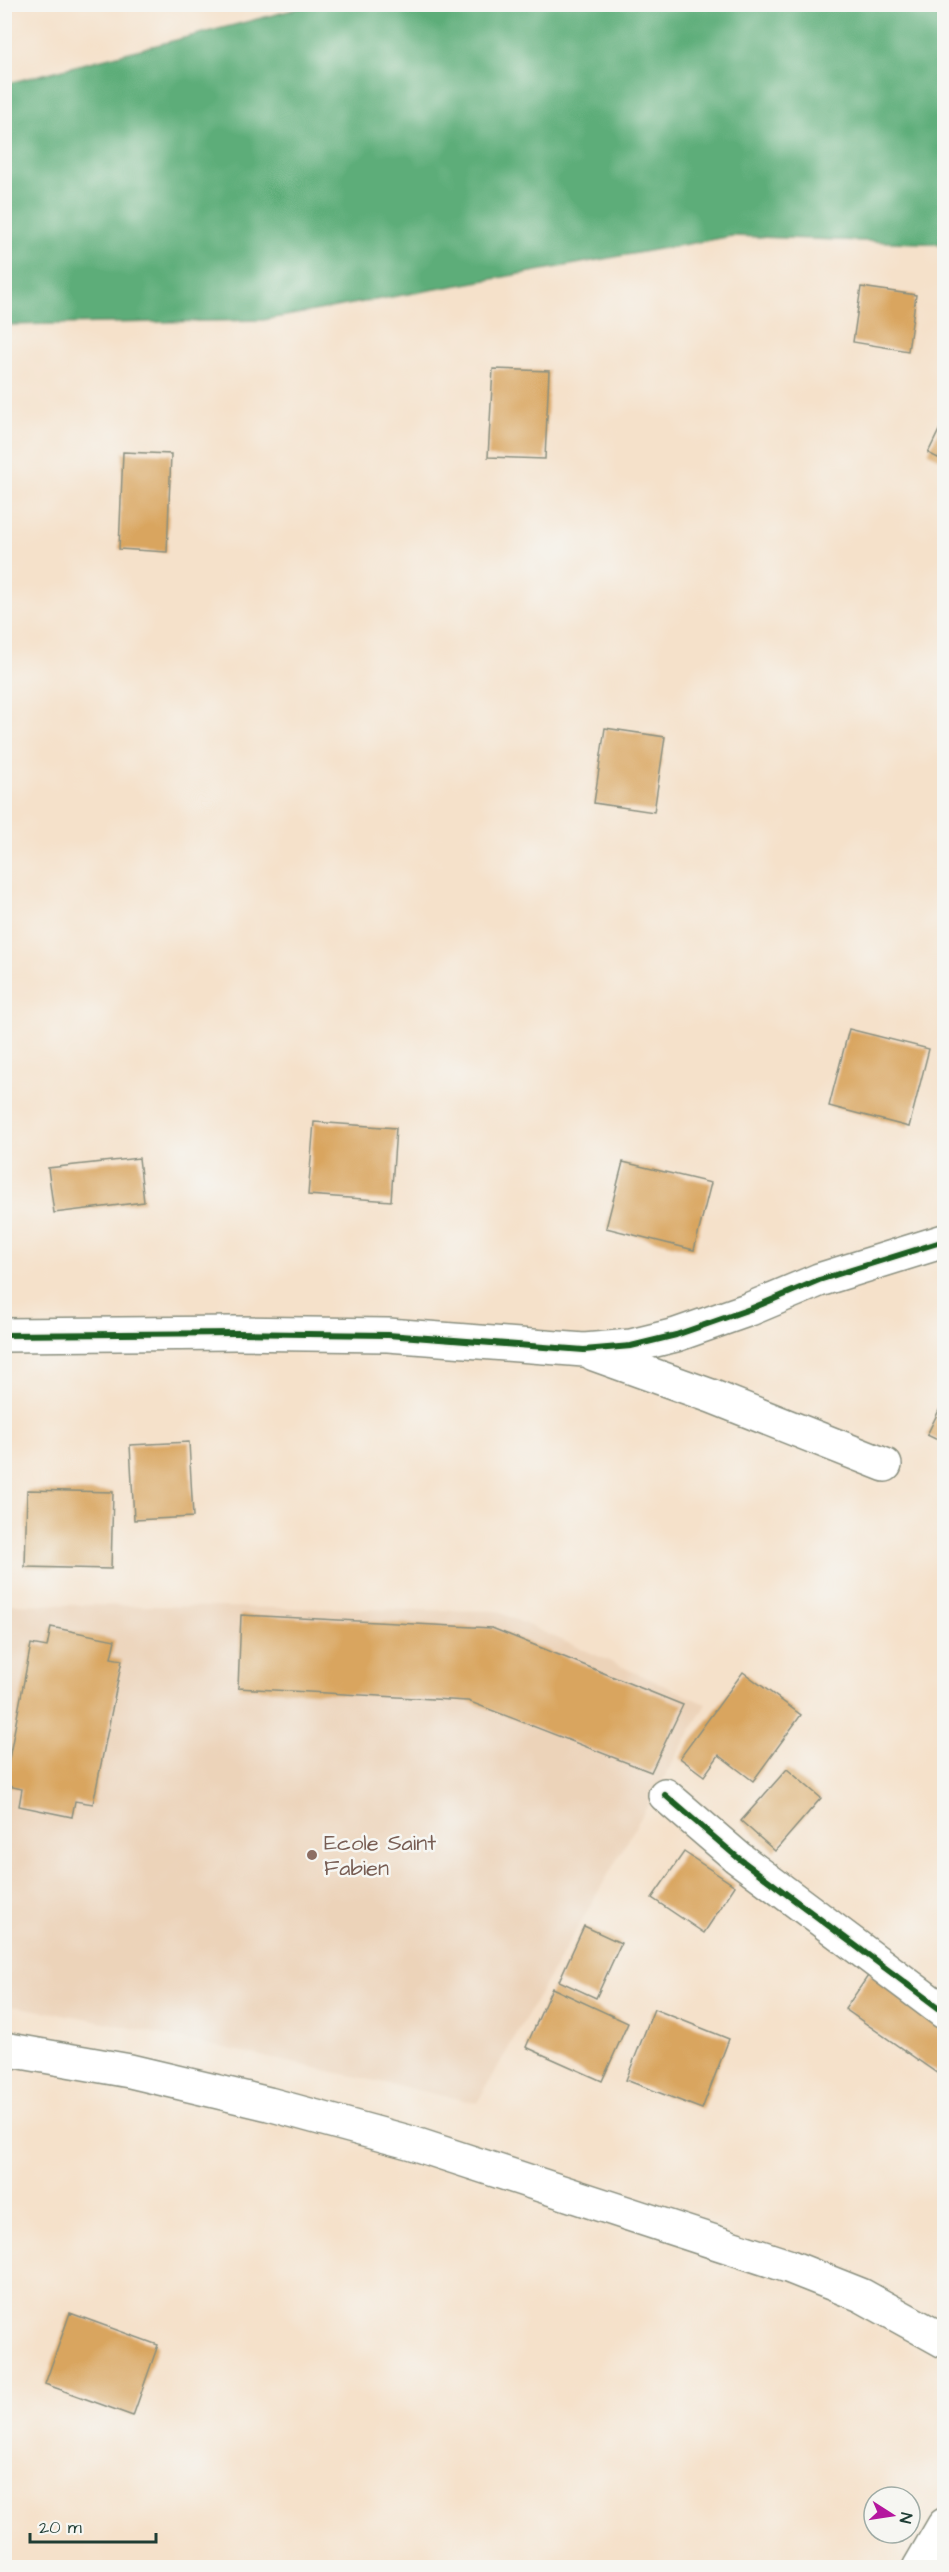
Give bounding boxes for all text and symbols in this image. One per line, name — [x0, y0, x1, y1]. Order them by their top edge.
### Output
place label: Ecole Saint Fabien — [324, 1828, 436, 1884]
marker: Ecole Saint Fabien — [305, 1848, 319, 1862]
north arrow — [862, 2485, 922, 2545]
scale bar — [30, 2506, 156, 2544]
text: N — [894, 2511, 917, 2525]
text: 20 m — [39, 2515, 82, 2540]

